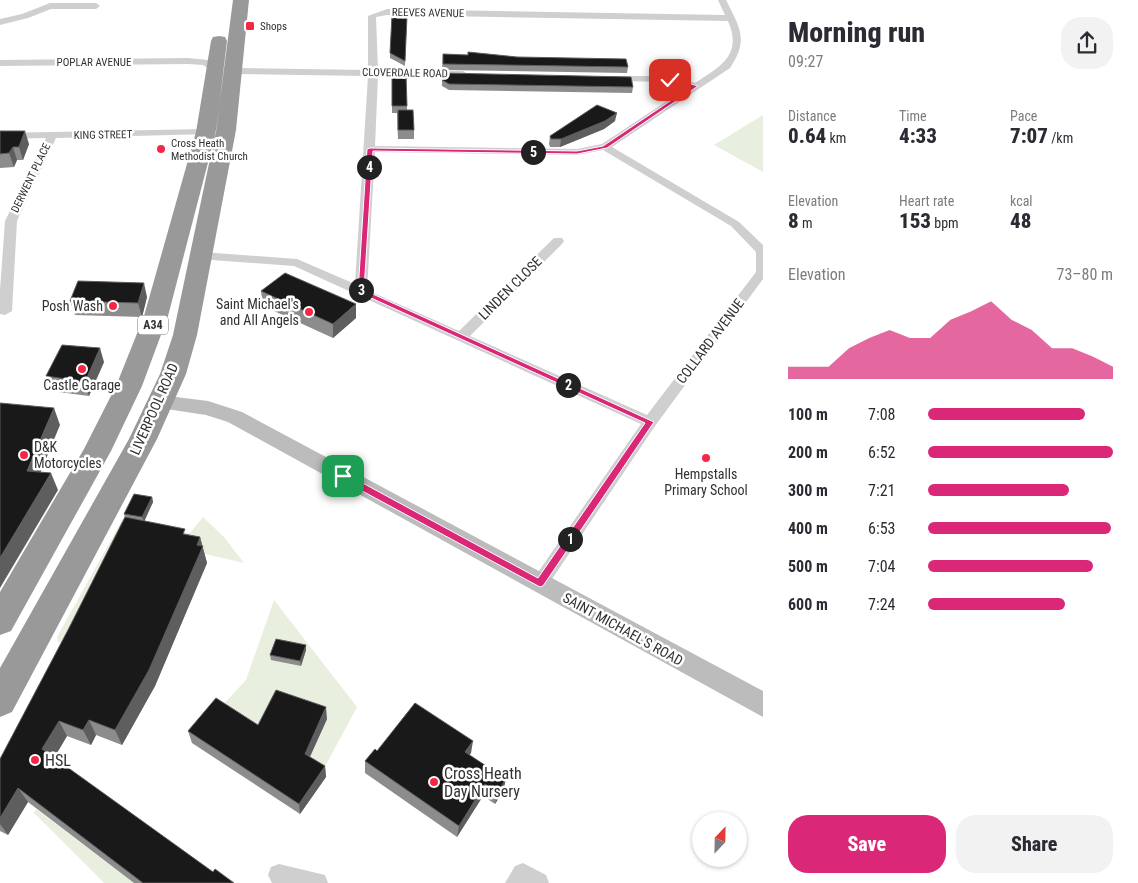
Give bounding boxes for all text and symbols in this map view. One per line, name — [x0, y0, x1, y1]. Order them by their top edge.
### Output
street label: REEVES AVENUE — [392, 6, 465, 20]
text: Morning run — [788, 16, 925, 49]
button: share — [1061, 17, 1113, 69]
marker: Shops — [244, 20, 256, 32]
place label: Shops — [260, 20, 287, 33]
text: 09:27 — [788, 52, 823, 71]
street label: POPLAR AVENUE — [57, 56, 132, 69]
pin — [649, 59, 691, 101]
street label: CLOVERDALE ROAD — [362, 66, 448, 80]
icon: check — [656, 66, 684, 94]
text: Distance — [788, 108, 836, 124]
text: Time — [899, 108, 927, 124]
text: Pace — [1010, 108, 1037, 124]
text: 0.64 — [788, 124, 826, 148]
text: 4:33 — [899, 124, 937, 148]
text: 7:07 — [1010, 124, 1048, 148]
street label: KING STREET — [74, 128, 133, 142]
text: km — [826, 130, 846, 146]
text: /km — [1048, 130, 1073, 146]
place label: Cross Heath Methodist Church — [171, 137, 248, 163]
pin: 5 — [520, 140, 546, 164]
street label: DERWENT PLACE — [9, 141, 54, 215]
marker: Cross Heath Methodist Church — [155, 143, 167, 155]
text: 5 — [530, 144, 537, 160]
pin: 4 — [356, 154, 382, 180]
text: 4 — [366, 159, 373, 175]
text: Elevation — [788, 193, 838, 209]
text: Heart rate — [899, 193, 954, 209]
text: kcal — [1010, 193, 1033, 209]
text: 8 — [788, 209, 799, 233]
text: 153 — [899, 209, 931, 233]
text: 48 — [1010, 209, 1031, 233]
text: m — [799, 215, 812, 231]
text: bpm — [931, 215, 959, 231]
street label: LINDEN CLOSE — [475, 253, 545, 323]
text: Elevation — [788, 265, 846, 284]
text: 73–80 m — [1057, 265, 1113, 284]
pin: 3 — [348, 278, 374, 302]
text: 3 — [358, 282, 365, 298]
street label: COLLARD AVENUE — [673, 295, 747, 387]
place label: Saint Michael's and All Angels — [216, 296, 299, 328]
place label: Posh Wash — [42, 298, 103, 314]
marker: Posh Wash — [107, 300, 119, 312]
marker: Saint Michael's and All Angels — [303, 306, 315, 318]
road number: A34 — [138, 316, 168, 334]
street label: LIVERPOOL ROAD — [127, 361, 181, 457]
marker: Castle Garage — [76, 363, 88, 375]
pin: 2 — [556, 372, 580, 398]
place label: Castle Garage — [43, 377, 121, 393]
text: 2 — [565, 377, 572, 393]
text: 100 m — [788, 405, 828, 424]
text: 7:08 — [868, 405, 895, 424]
place label: D&K Motorcycles — [34, 439, 102, 471]
text: 200 m — [788, 443, 828, 462]
text: 6:52 — [868, 443, 895, 462]
marker: D&K Motorcycles — [18, 449, 30, 461]
marker: Hempstalls Primary School — [700, 452, 712, 464]
pin — [322, 455, 364, 497]
icon: arrive — [329, 462, 357, 490]
place label: Hempstalls Primary School — [664, 466, 748, 498]
text: 300 m — [788, 481, 828, 500]
text: 7:21 — [868, 481, 895, 500]
text: 400 m — [788, 519, 828, 538]
text: 6:53 — [868, 519, 895, 538]
pin: 1 — [558, 526, 582, 552]
text: 1 — [567, 531, 574, 547]
text: 500 m — [788, 557, 828, 576]
text: 7:04 — [868, 557, 895, 576]
street label: SAINT MICHAEL'S ROAD — [560, 589, 686, 669]
text: 600 m — [788, 595, 828, 614]
text: 7:24 — [868, 595, 895, 614]
place label: HSL — [45, 751, 71, 770]
marker: HSL — [29, 754, 41, 766]
place label: Cross Heath Day Nursery — [444, 764, 522, 801]
marker: Cross Heath Day Nursery — [428, 776, 440, 788]
north arrow — [692, 812, 748, 868]
map controls — [692, 812, 747, 867]
button: Save — [788, 815, 946, 873]
button: Share — [956, 815, 1113, 873]

